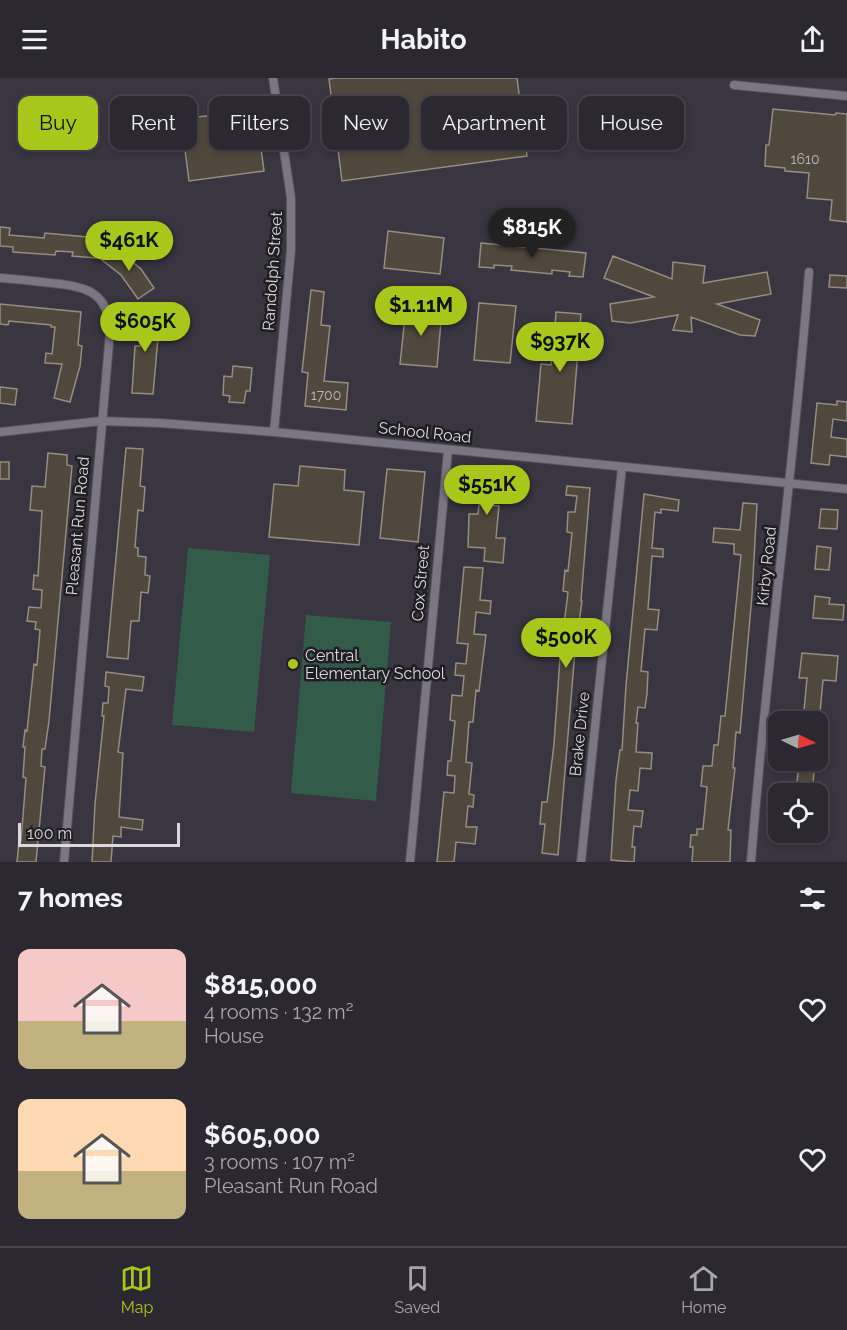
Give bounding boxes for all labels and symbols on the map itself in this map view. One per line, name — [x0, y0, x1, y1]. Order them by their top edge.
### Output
house number: 1610 — [791, 151, 820, 167]
pin: $815K — [490, 208, 574, 259]
street label: Randolph Street — [259, 210, 286, 331]
pin: $461K — [87, 221, 171, 272]
pin: $1.11M — [372, 286, 470, 337]
pin: $605K — [103, 302, 187, 353]
pin: $937K — [518, 322, 602, 373]
house number: 1700 — [311, 387, 341, 403]
street label: School Road — [378, 418, 472, 447]
street label: Pleasant Run Road — [62, 456, 93, 596]
pin: $551K — [445, 465, 529, 516]
street label: Kirby Road — [753, 525, 780, 607]
street label: Cox Street — [408, 543, 433, 622]
pin: $500K — [524, 618, 608, 669]
place label: Central Elementary School — [305, 646, 446, 683]
marker: Central Elementary School — [286, 657, 300, 671]
street label: Brake Drive — [566, 691, 593, 777]
north arrow — [768, 711, 828, 771]
scale bar — [18, 820, 180, 848]

